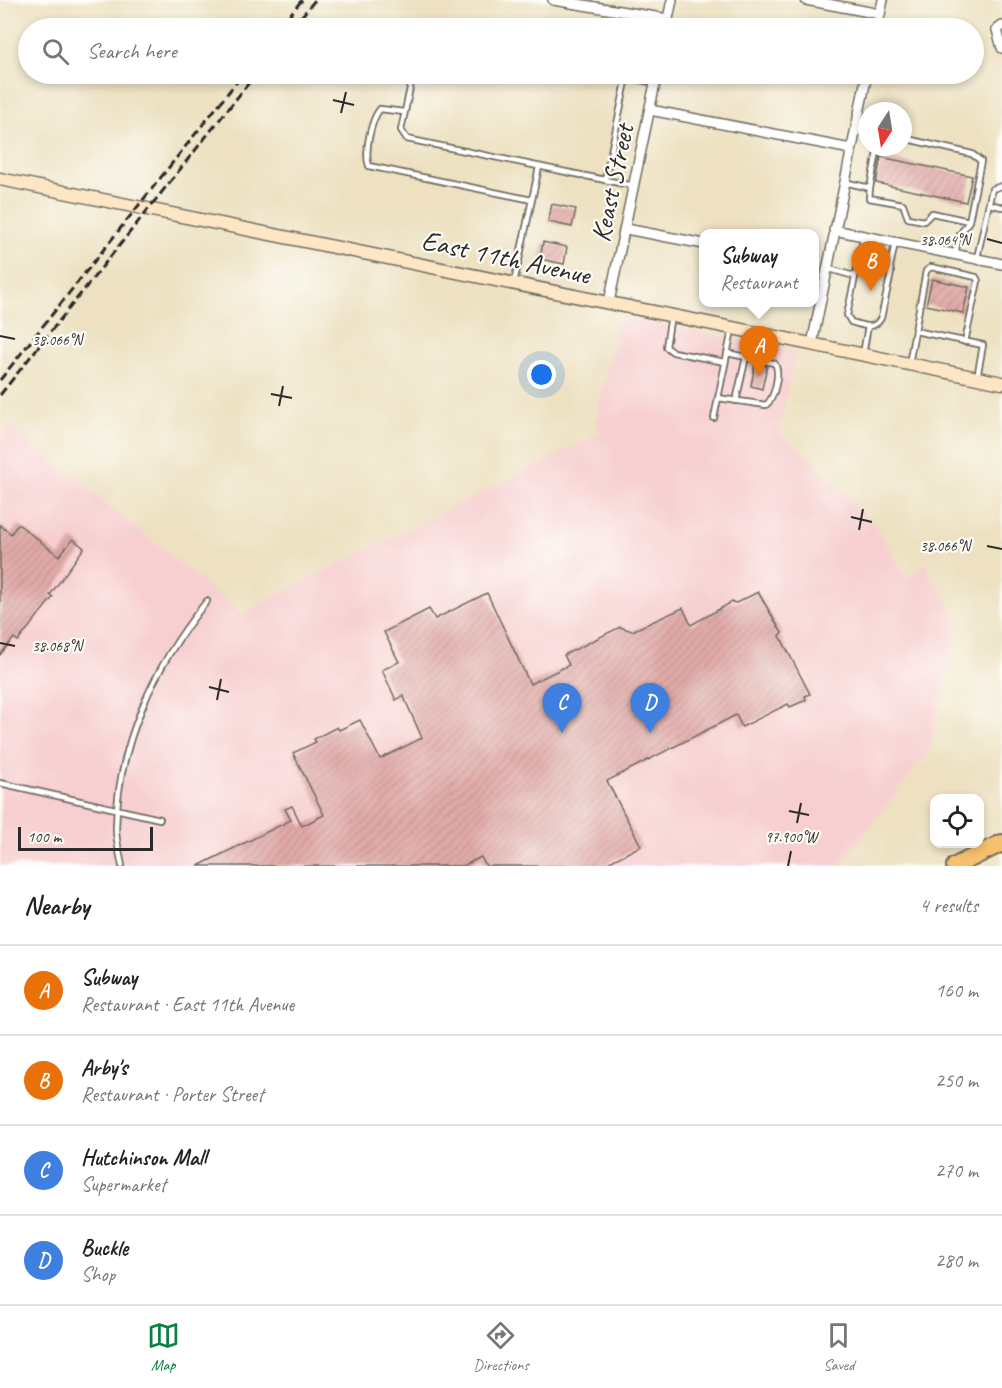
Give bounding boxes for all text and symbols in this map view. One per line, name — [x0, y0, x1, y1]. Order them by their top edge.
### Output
search box — [18, 18, 984, 84]
icon: search — [39, 35, 72, 68]
text: Search here — [87, 37, 177, 65]
north arrow — [858, 102, 912, 156]
street label: Keast Street — [582, 118, 642, 245]
street label: East 11th Avenue — [419, 222, 595, 292]
popup — [699, 229, 819, 307]
text: 38.064°N — [920, 231, 973, 250]
text: Subway — [720, 242, 776, 270]
pin: B — [852, 242, 890, 291]
text: Restaurant — [720, 270, 798, 295]
pin: A — [740, 326, 778, 376]
text: 38.066°N — [32, 331, 85, 350]
your location — [527, 360, 556, 389]
text: 38.066°N — [920, 537, 973, 556]
text: 38.068°N — [32, 637, 85, 656]
pin: C — [542, 684, 582, 733]
pin: D — [630, 684, 670, 733]
map controls — [930, 794, 984, 848]
button: locate — [930, 794, 984, 848]
scale bar — [18, 824, 153, 852]
text: 100 m — [27, 827, 61, 847]
text: 97.900°W — [765, 828, 820, 847]
text: Nearby — [24, 889, 89, 922]
text: 4 results — [919, 893, 978, 918]
text: Subway — [81, 964, 137, 992]
text: A — [38, 978, 49, 1003]
text: 160 m — [935, 978, 978, 1003]
text: Restaurant · East 11th Avenue — [81, 992, 294, 1017]
text: Arby's — [81, 1054, 128, 1082]
text: B — [38, 1068, 49, 1093]
text: 250 m — [935, 1068, 978, 1093]
text: Restaurant · Porter Street — [81, 1082, 264, 1107]
text: Hutchinson Mall — [81, 1144, 206, 1172]
text: C — [39, 1158, 48, 1183]
text: 270 m — [935, 1158, 978, 1183]
text: Supermarket — [81, 1172, 166, 1197]
text: Buckle — [81, 1234, 128, 1262]
text: D — [38, 1248, 49, 1273]
text: 280 m — [935, 1248, 978, 1273]
text: Shop — [81, 1262, 115, 1287]
tab: Map — [147, 1319, 180, 1375]
tab: Directions — [473, 1319, 529, 1375]
tab: Saved — [822, 1319, 855, 1375]

